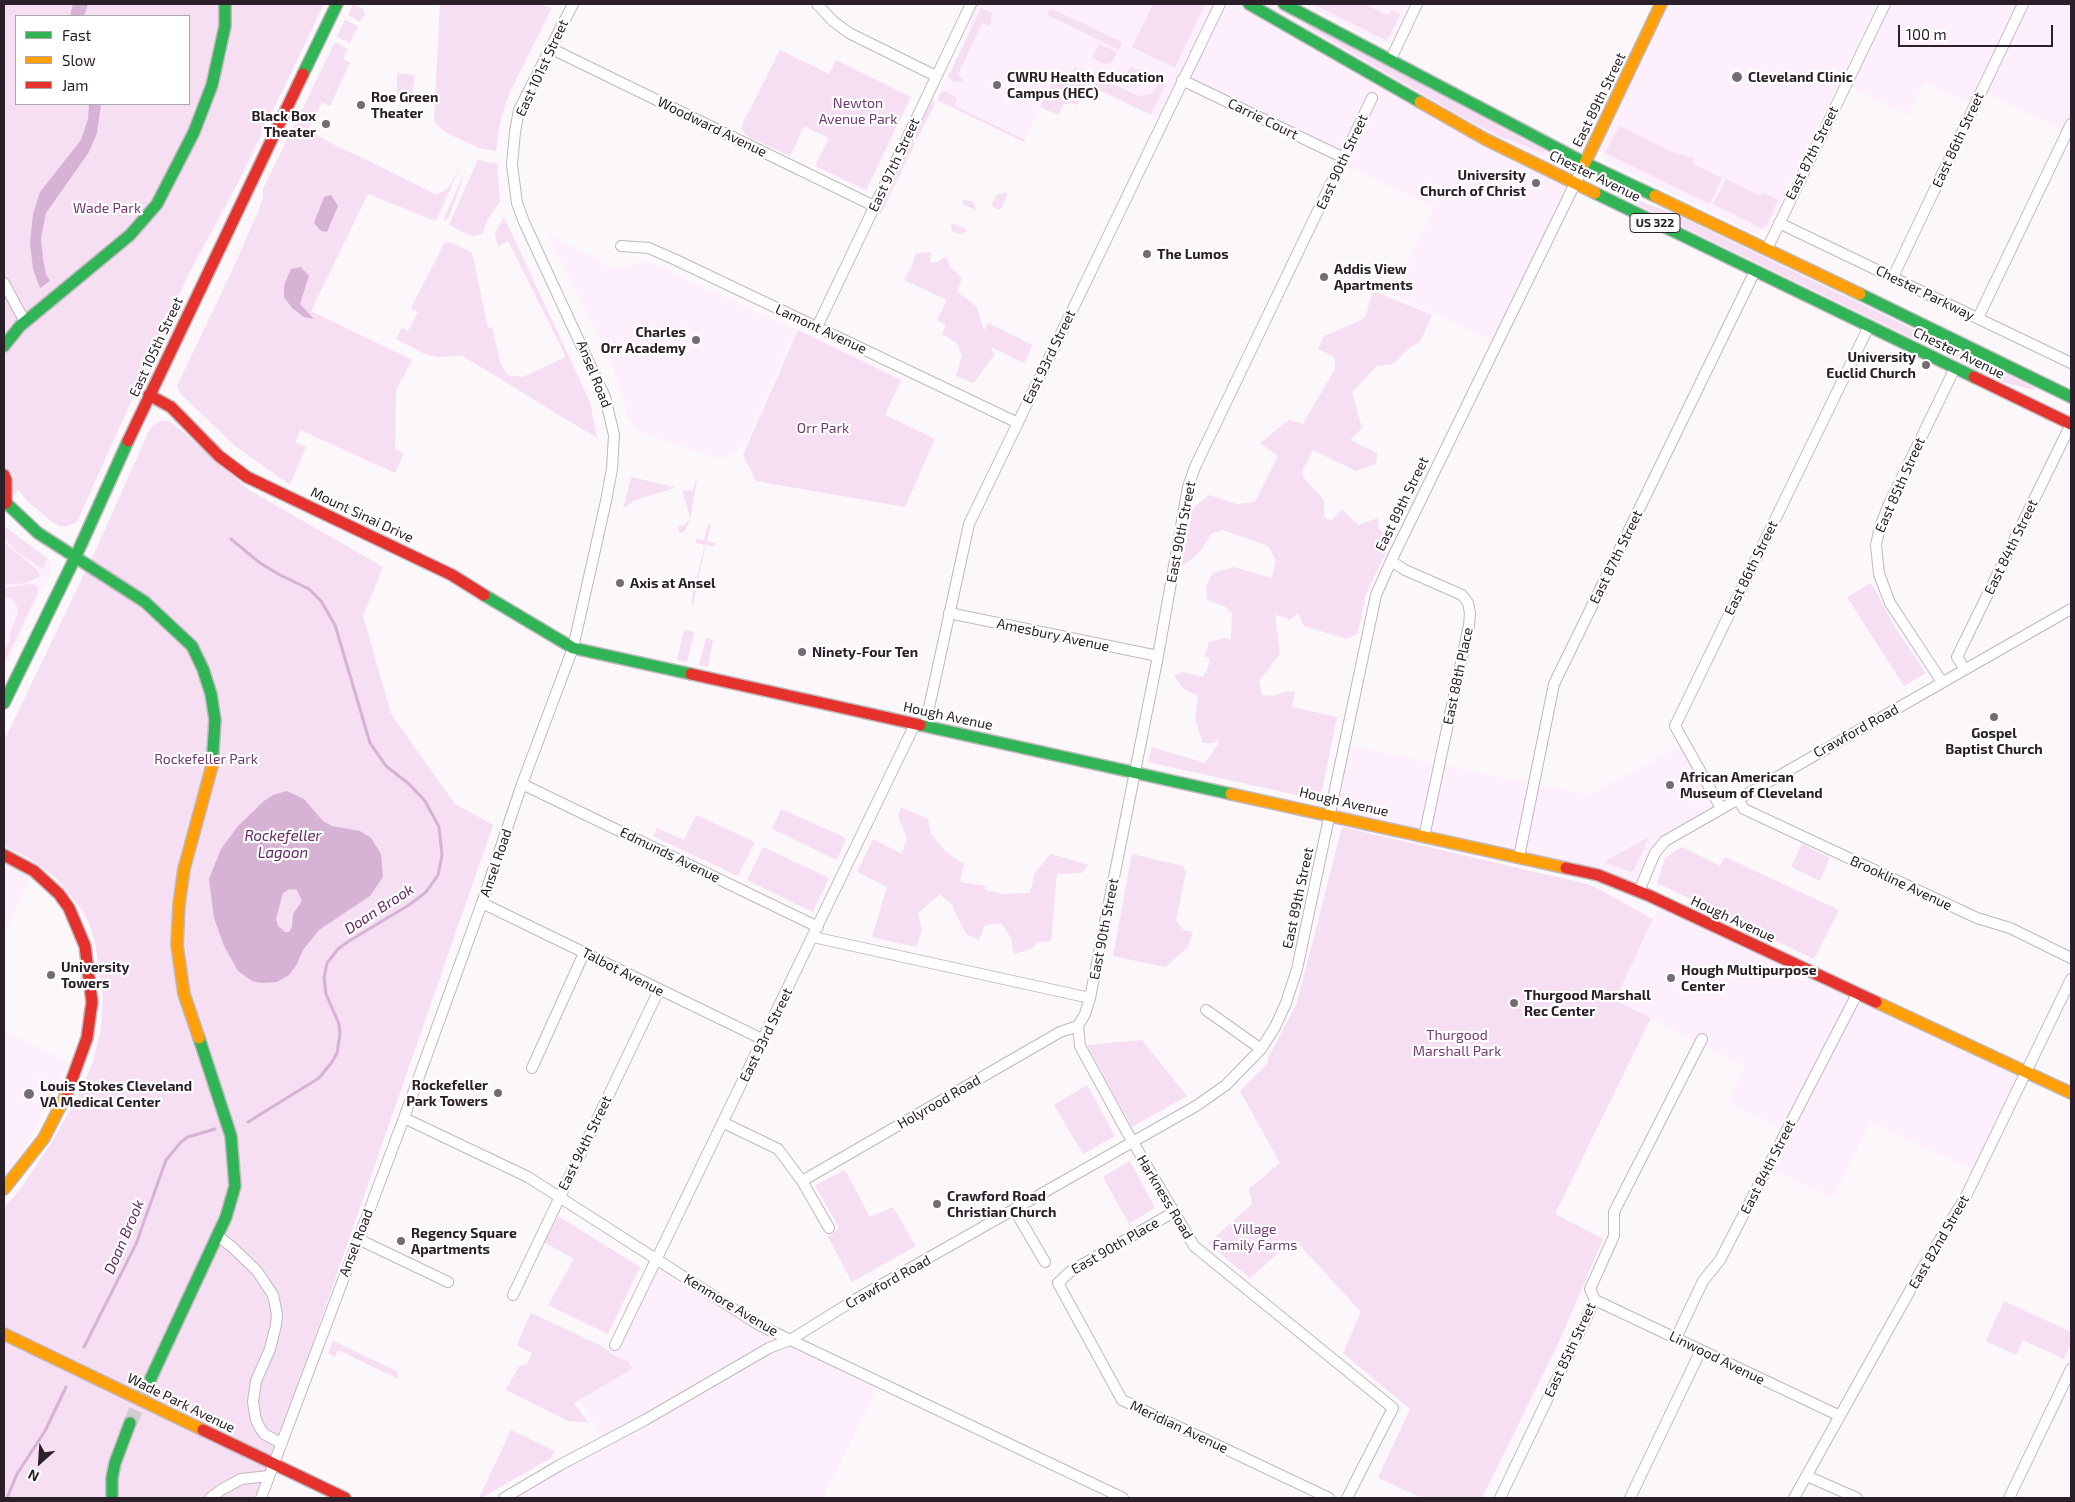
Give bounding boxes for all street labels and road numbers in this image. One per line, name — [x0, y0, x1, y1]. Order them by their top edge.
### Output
street label: East 101st Street — [512, 17, 572, 119]
street label: East 89th Street — [1569, 50, 1629, 150]
street label: East 86th Street — [1929, 90, 1987, 190]
street label: Woodward Avenue — [655, 93, 769, 161]
street label: Carrie Court — [1225, 95, 1301, 143]
street label: East 87th Street — [1782, 103, 1842, 203]
street label: East 90th Street — [1313, 112, 1371, 212]
street label: East 97th Street — [865, 115, 923, 215]
street label: Chester Avenue — [1547, 147, 1643, 205]
road number: US 322 — [1630, 214, 1680, 232]
street label: Chester Parkway — [1873, 262, 1977, 324]
street label: East 105th Street — [126, 294, 186, 400]
street label: Lamont Avenue — [773, 301, 869, 357]
street label: East 93rd Street — [1019, 307, 1079, 407]
street label: Chester Avenue — [1911, 324, 2007, 382]
street label: Ansel Road — [573, 338, 615, 410]
street label: East 85th Street — [1871, 435, 1929, 535]
street label: East 89th Street — [1372, 454, 1432, 554]
street label: East 90th Street — [1163, 480, 1199, 584]
street label: Mount Sinai Drive — [308, 484, 416, 546]
street label: East 84th Street — [1981, 497, 2041, 597]
street label: East 87th Street — [1586, 507, 1646, 607]
street label: East 86th Street — [1721, 518, 1781, 618]
street label: Amesbury Avenue — [995, 615, 1111, 655]
street label: East 88th Place — [1439, 626, 1477, 726]
street label: Hough Avenue — [902, 698, 994, 734]
street label: Crawford Road — [1810, 701, 1902, 761]
street label: Hough Avenue — [1298, 784, 1390, 820]
street label: Edmunds Avenue — [617, 823, 723, 887]
street label: Ansel Road — [477, 827, 515, 899]
street label: East 89th Street — [1279, 846, 1317, 950]
street label: Brookline Avenue — [1847, 852, 1955, 914]
street label: East 90th Street — [1086, 877, 1122, 981]
street label: Hough Avenue — [1688, 892, 1778, 946]
street label: Talbot Avenue — [579, 944, 667, 1000]
street label: East 93rd Street — [736, 985, 796, 1085]
street label: Holyrood Road — [894, 1071, 984, 1133]
street label: East 94th Street — [555, 1093, 615, 1193]
street label: East 84th Street — [1737, 1117, 1799, 1217]
street label: Harkness Road — [1133, 1152, 1197, 1242]
street label: East 82nd Street — [1905, 1192, 1973, 1292]
street label: Ansel Road — [335, 1207, 377, 1279]
street label: East 90th Place — [1068, 1214, 1162, 1278]
street label: Crawford Road — [842, 1252, 934, 1312]
street label: Kenmore Avenue — [681, 1270, 781, 1340]
street label: East 85th Street — [1541, 1300, 1599, 1400]
street label: Linwood Avenue — [1666, 1328, 1768, 1388]
street label: Wade Park Avenue — [124, 1370, 238, 1436]
street label: Meridian Avenue — [1127, 1397, 1231, 1457]

